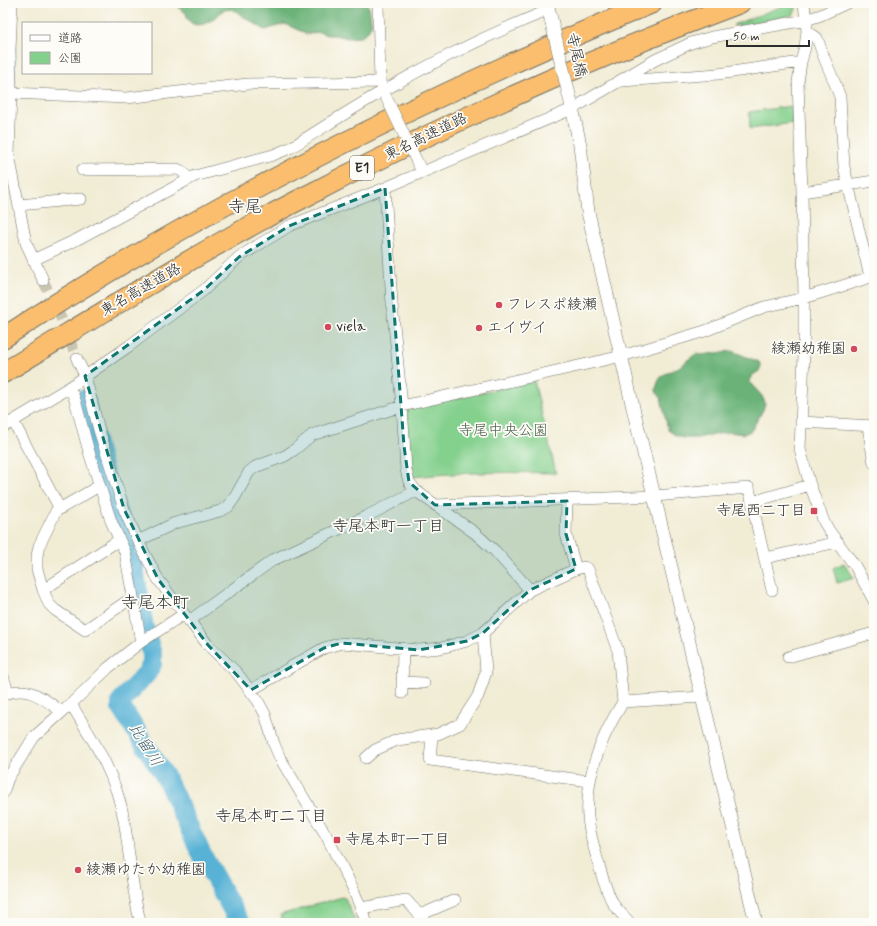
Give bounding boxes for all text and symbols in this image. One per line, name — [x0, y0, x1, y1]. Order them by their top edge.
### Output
legend — [22, 22, 152, 74]
scale bar — [727, 22, 809, 48]
text: 50 m — [733, 29, 760, 45]
text: 道路 — [58, 31, 82, 47]
street label: 寺尾橋 — [561, 31, 591, 79]
text: 公園 — [58, 51, 82, 67]
street label: 東名高速道路 — [381, 108, 471, 166]
road number: E1 — [350, 156, 374, 180]
district label: 寺尾 — [228, 196, 262, 218]
street label: 東名高速道路 — [97, 259, 185, 321]
place label: フレスポ綾瀬 — [507, 295, 597, 315]
marker: フレスポ綾瀬 — [494, 300, 504, 310]
place label: viela — [336, 317, 367, 337]
place label: エイヴイ — [487, 318, 547, 338]
marker: viela — [323, 322, 333, 332]
marker: エイヴイ — [474, 323, 484, 333]
place label: 綾瀬幼稚園 — [771, 339, 846, 359]
marker: 綾瀬幼稚園 — [849, 344, 859, 354]
park label: 寺尾中央公園 — [458, 421, 548, 441]
place label: 寺尾西二丁目 — [716, 501, 806, 521]
marker: 寺尾西二丁目 — [809, 506, 819, 516]
district label: 寺尾本町一丁目 — [332, 516, 444, 537]
district label: 寺尾本町 — [121, 592, 189, 614]
water label: 比留川 — [123, 719, 167, 771]
district label: 寺尾本町二丁目 — [215, 806, 327, 827]
place label: 寺尾本町一丁目 — [345, 830, 450, 850]
marker: 寺尾本町一丁目 — [332, 835, 342, 845]
place label: 綾瀬ゆたか幼稚園 — [86, 860, 206, 880]
marker: 綾瀬ゆたか幼稚園 — [73, 865, 83, 875]

